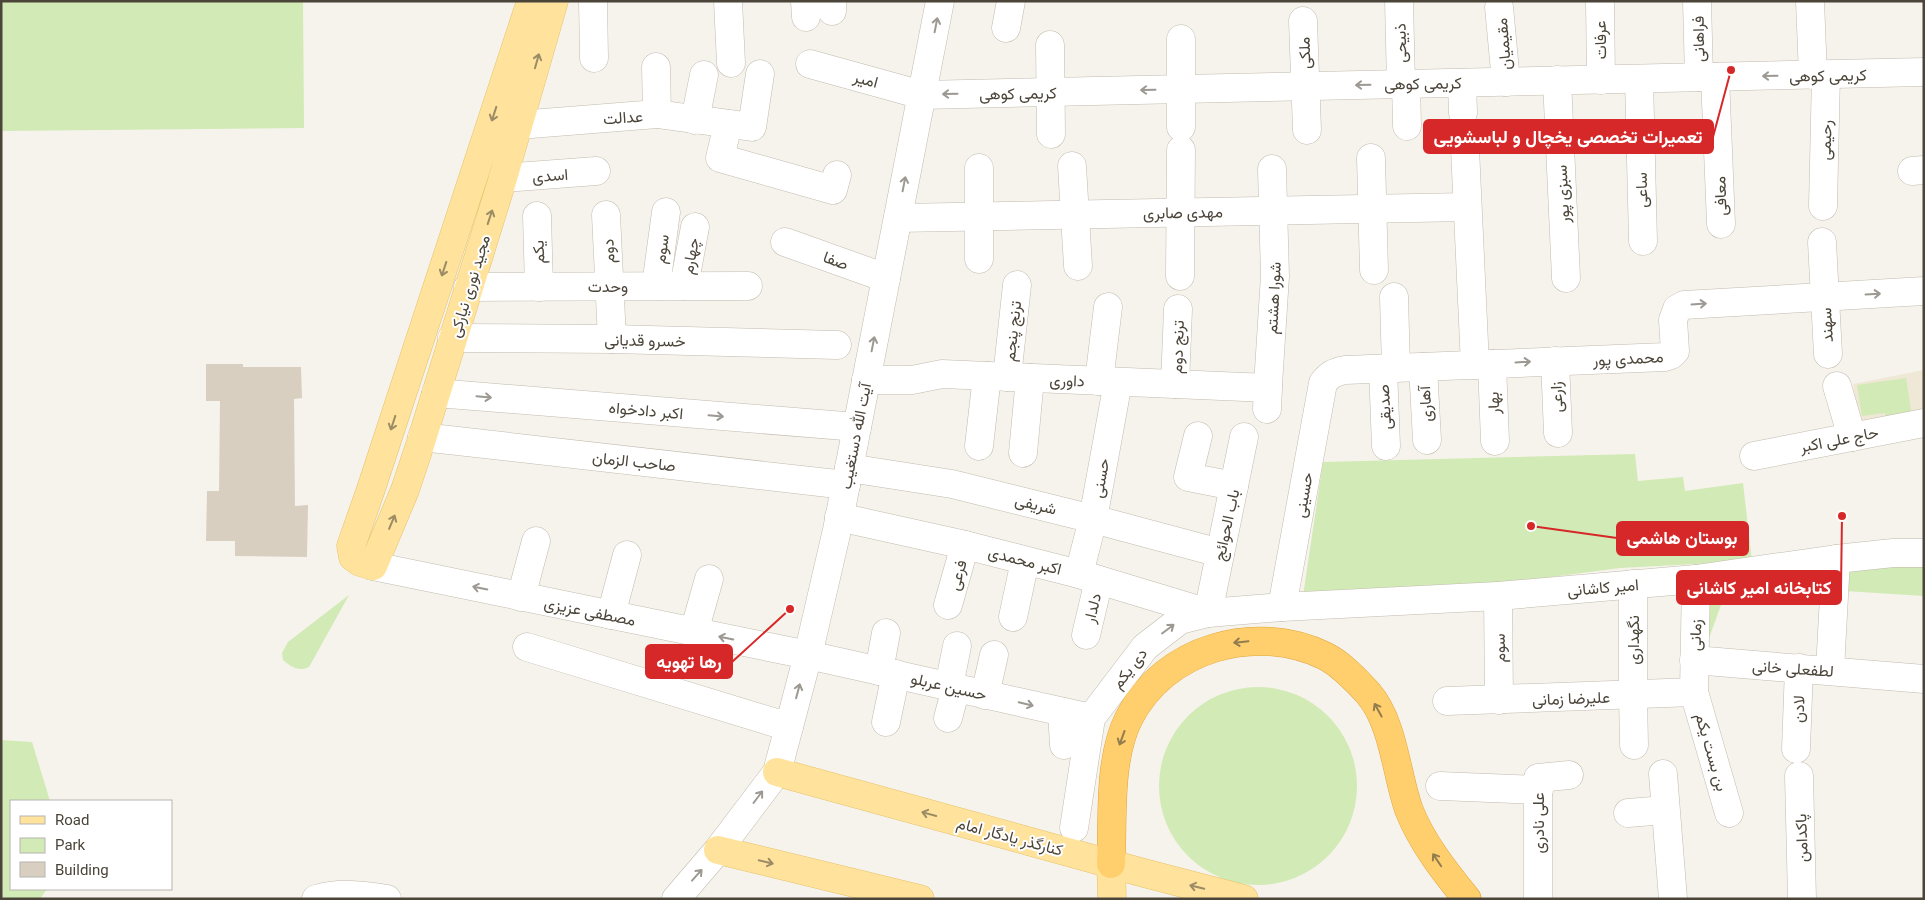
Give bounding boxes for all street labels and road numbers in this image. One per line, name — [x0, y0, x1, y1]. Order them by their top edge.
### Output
street label: فراهانی — [1689, 16, 1709, 62]
street label: مقیمیان — [1492, 17, 1515, 71]
street label: عرفات — [1591, 20, 1611, 60]
street label: ذبیحی — [1391, 23, 1411, 63]
street label: ملکی — [1294, 37, 1316, 69]
street label: کریمی کوهی — [1789, 65, 1867, 87]
street label: امیر — [850, 67, 880, 93]
street label: کریمی کوهی — [1384, 73, 1462, 95]
street label: کریمی کوهی — [979, 83, 1057, 105]
street label: عدالت — [602, 107, 644, 128]
street label: رحیمی — [1815, 119, 1837, 161]
street label: سبزی پور — [1551, 164, 1576, 224]
street label: اسدی — [531, 165, 569, 187]
street label: ساعی — [1632, 172, 1652, 208]
street label: معافی — [1710, 176, 1732, 216]
street label: مهدی صابری — [1143, 202, 1223, 224]
street label: مجید نوری نیارکی — [445, 233, 495, 340]
street label: سوم — [650, 233, 674, 265]
street label: چهارم — [678, 236, 705, 276]
street label: دوم — [599, 238, 619, 263]
street label: یکم — [529, 240, 549, 264]
street label: صفا — [821, 247, 851, 274]
street label: شورا هشتم — [1262, 261, 1286, 335]
street label: وحدت — [588, 277, 628, 297]
street label: ترنج پنجم — [1000, 300, 1027, 363]
street label: سهند — [1816, 307, 1838, 343]
street label: ترنج دوم — [1167, 320, 1190, 374]
street label: خسرو قدیانی — [604, 330, 686, 352]
street label: محمدی پور — [1591, 347, 1664, 372]
street label: داوری — [1049, 370, 1085, 392]
street label: آیت الله دستغیب — [836, 380, 875, 491]
street label: زارعی — [1546, 381, 1568, 413]
street label: صدیقی — [1374, 384, 1396, 430]
street label: آهاری — [1415, 384, 1437, 422]
street label: بهار — [1484, 391, 1504, 415]
street label: اکبر دادخواه — [608, 398, 684, 424]
street label: حاج علی اکبر — [1797, 422, 1881, 459]
street label: صاحب الزمان — [591, 448, 677, 476]
street label: حسنی — [1088, 456, 1114, 500]
street label: حسینی — [1290, 471, 1318, 519]
street label: باب الحوائج — [1210, 488, 1245, 563]
street label: شریفی — [1013, 490, 1059, 520]
street label: اکبر محمدی — [986, 542, 1064, 580]
street label: فرعی — [944, 558, 972, 593]
street label: امیر کاشانی — [1566, 575, 1640, 601]
street label: دلدار — [1079, 591, 1106, 626]
street label: مصطفی عزیزی — [542, 593, 637, 631]
street label: نگهداری — [1624, 615, 1644, 665]
street label: زمانی — [1685, 619, 1707, 651]
street label: سوم — [1490, 633, 1510, 663]
street label: دی یکم — [1108, 644, 1152, 693]
street label: لطفعلی خانی — [1751, 656, 1834, 682]
street label: حسین عربلو — [909, 669, 989, 705]
street label: علیرضا زمانی — [1532, 688, 1610, 710]
street label: لادن — [1789, 695, 1808, 723]
street label: بن بست یکم — [1690, 711, 1732, 794]
street label: علی نادری — [1529, 793, 1549, 853]
street label: کنارگذر یادگار امام — [954, 813, 1065, 861]
street label: پاکدامن — [1791, 813, 1814, 863]

